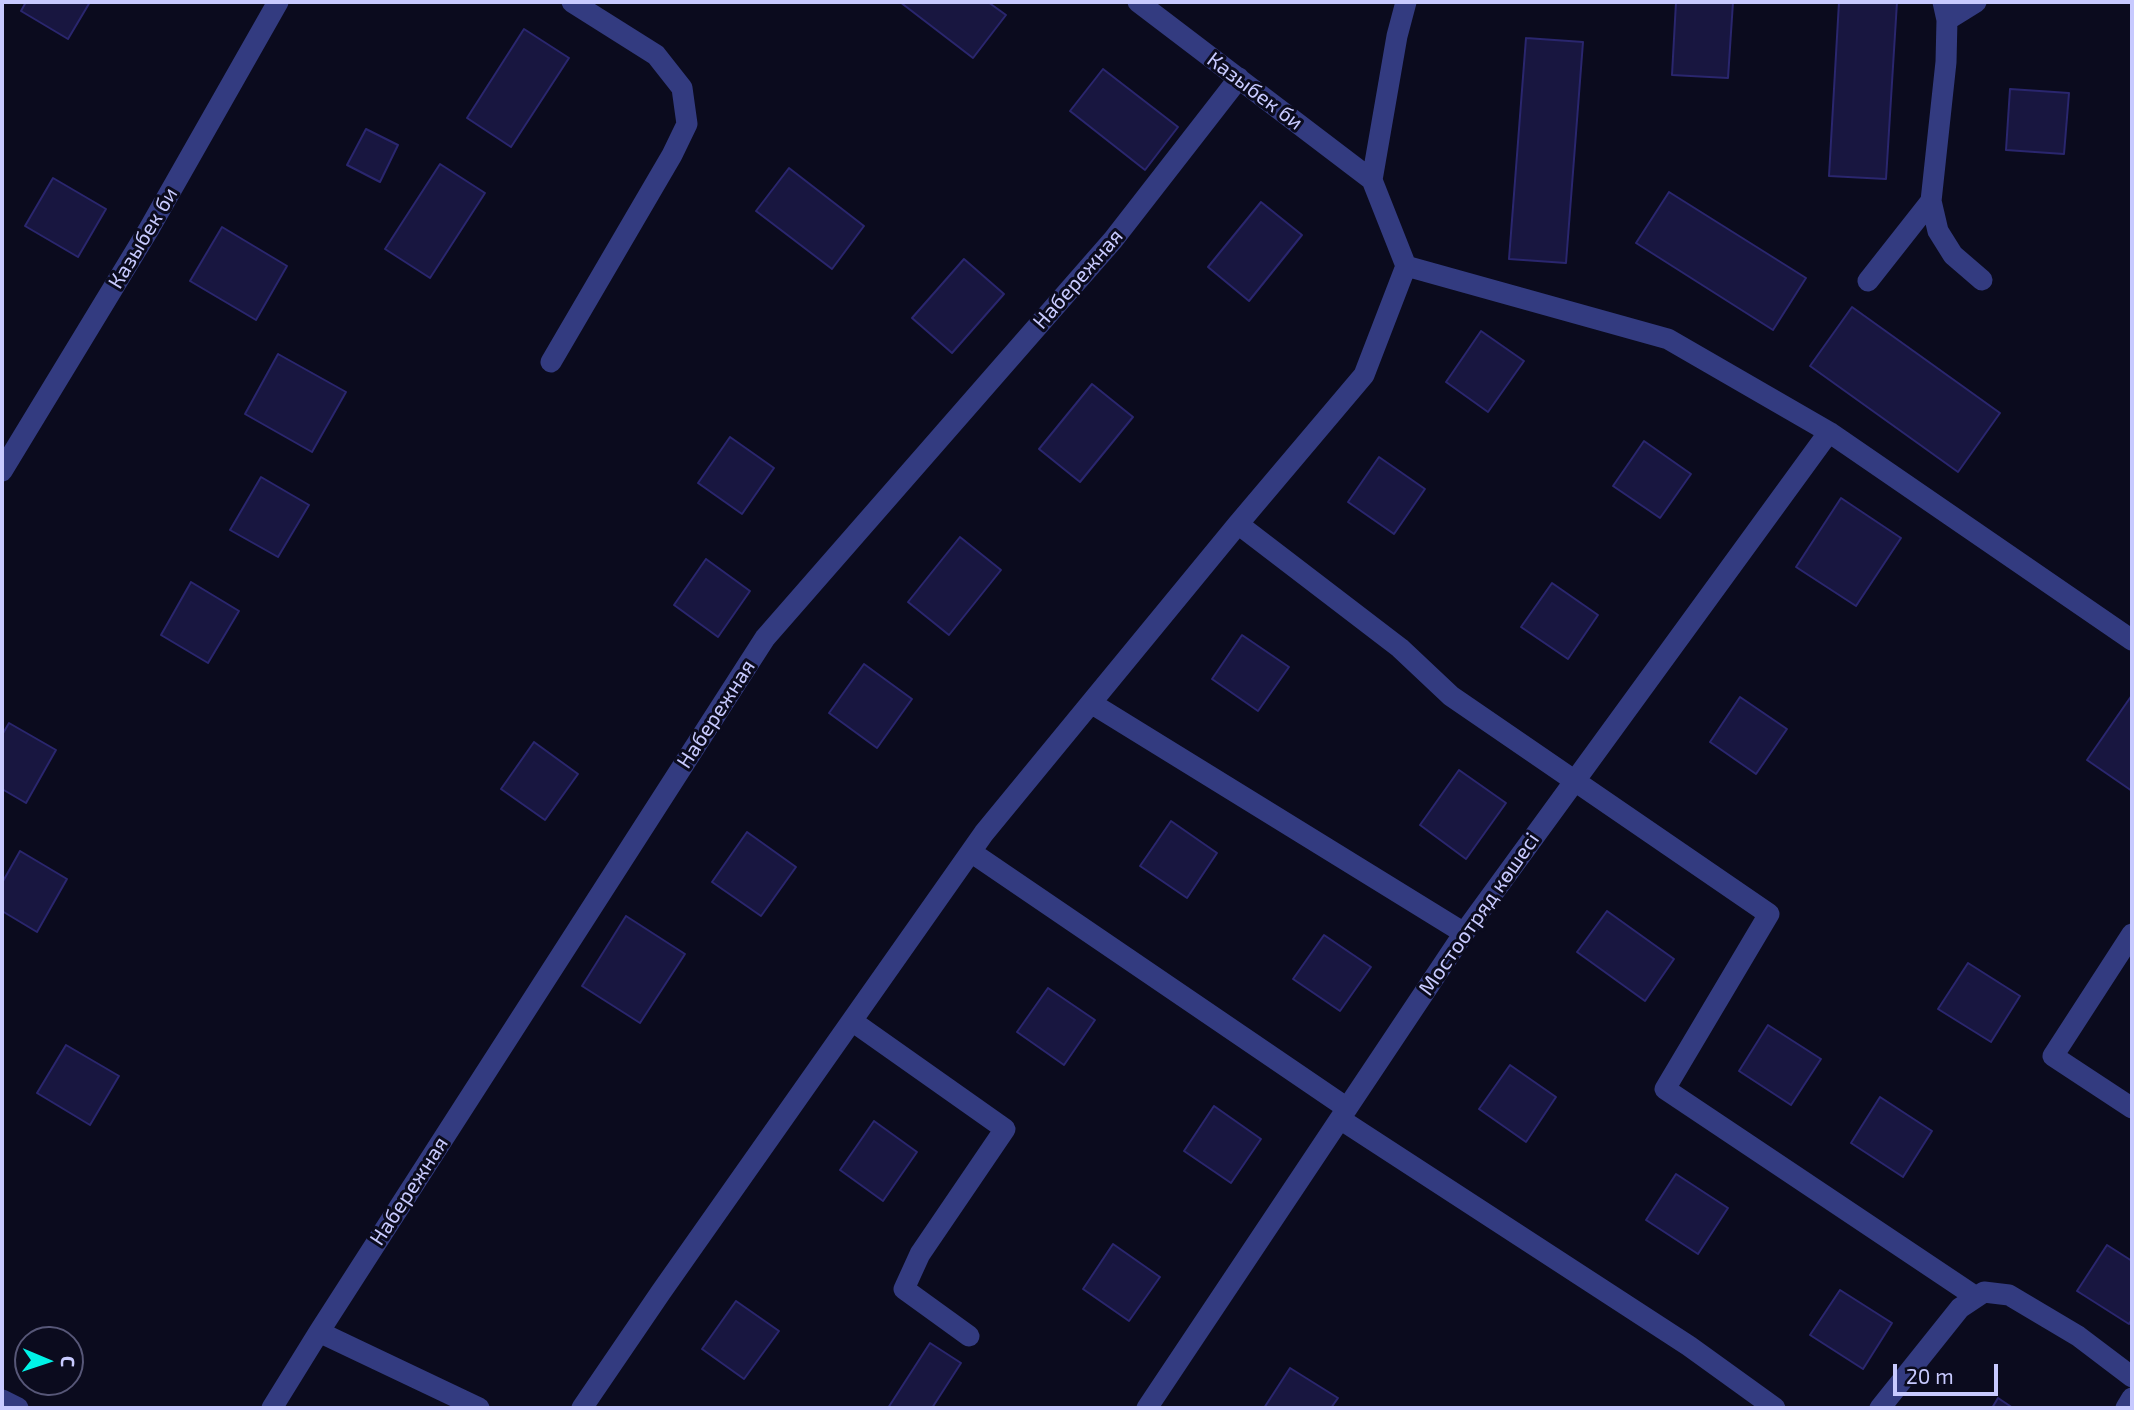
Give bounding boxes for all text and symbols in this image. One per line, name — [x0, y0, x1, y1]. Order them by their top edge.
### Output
street label: Казыбек би — [1202, 47, 1308, 135]
street label: Казыбек би — [103, 183, 183, 293]
street label: Набережная — [1028, 224, 1128, 334]
street label: Набережная — [672, 655, 760, 773]
street label: Мостоотряд көшесі — [1413, 828, 1545, 1000]
street label: Набережная — [365, 1132, 453, 1250]
north arrow — [14, 1326, 84, 1396]
scale bar — [1896, 1350, 2001, 1394]
text: С — [57, 1356, 80, 1368]
text: 20 m — [1906, 1363, 1954, 1388]

